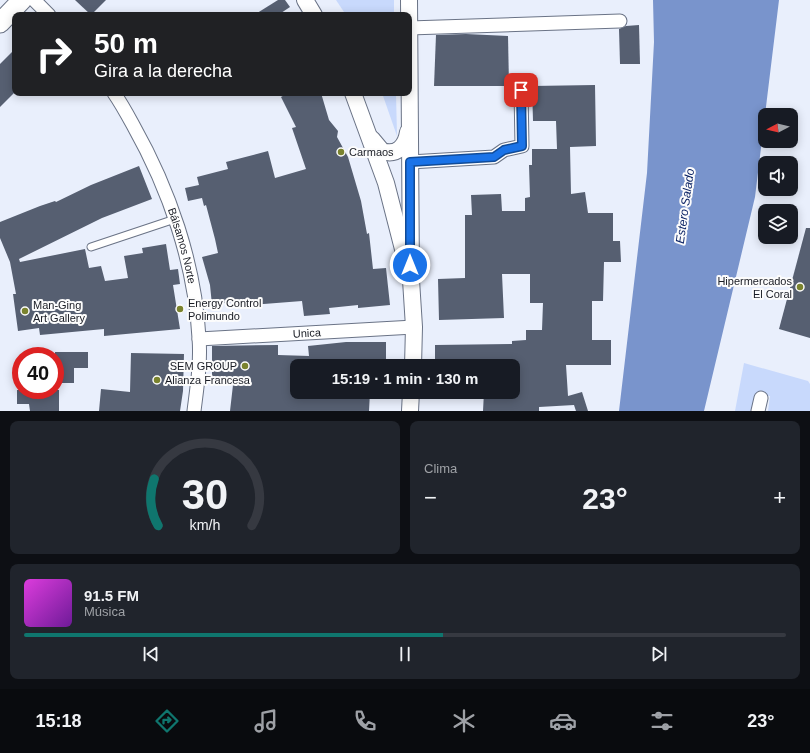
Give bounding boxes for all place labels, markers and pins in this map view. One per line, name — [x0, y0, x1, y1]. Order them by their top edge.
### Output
pin — [504, 73, 538, 107]
place label: Carmaos — [349, 146, 394, 158]
marker: Carmaos — [336, 147, 346, 157]
place label: Hipermercados El Coral — [717, 275, 792, 300]
marker: Hipermercados El Coral — [795, 282, 805, 292]
place label: Energy Control Polimundo — [188, 297, 261, 322]
place label: Man-Ging Art Gallery — [33, 299, 85, 324]
marker: Energy Control Polimundo — [175, 304, 185, 314]
marker: Man-Ging Art Gallery — [20, 306, 30, 316]
place label: SEM GROUP — [170, 360, 237, 372]
marker: SEM GROUP — [240, 361, 250, 371]
place label: Alianza Francesa — [165, 374, 251, 386]
marker: Alianza Francesa — [152, 375, 162, 385]

